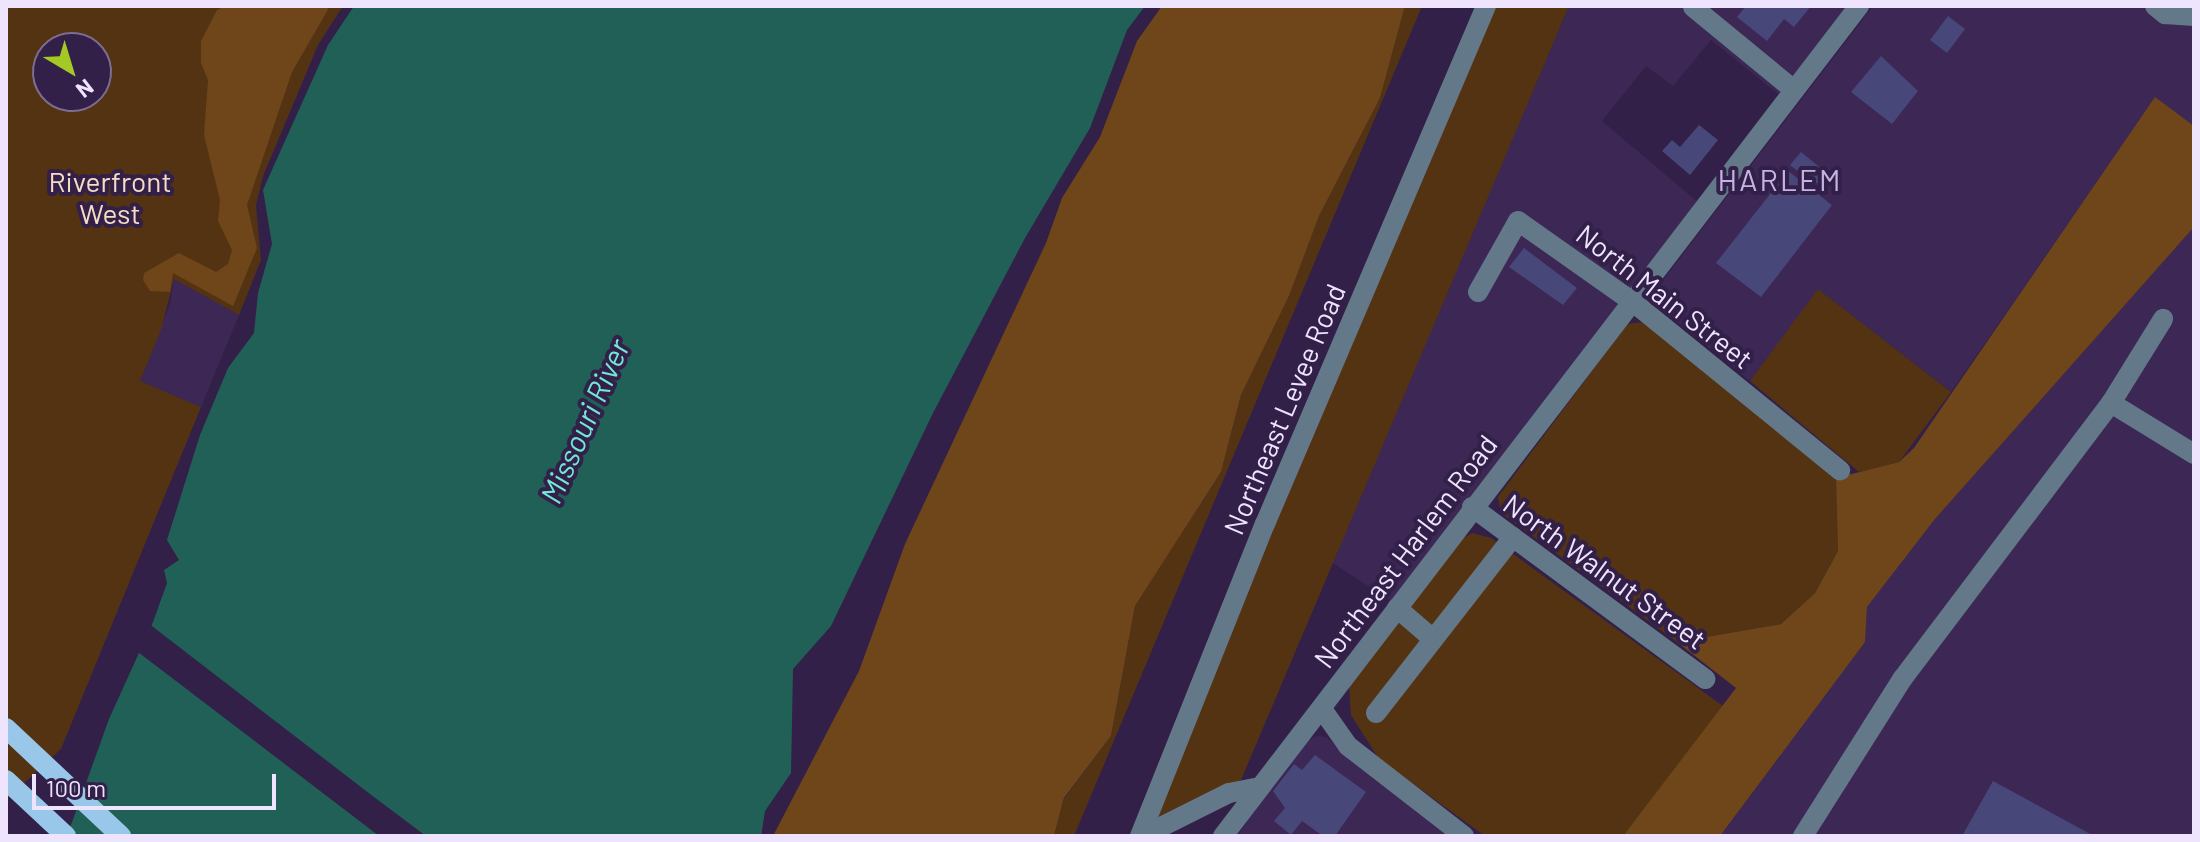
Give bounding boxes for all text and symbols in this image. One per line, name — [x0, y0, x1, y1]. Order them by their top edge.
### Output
north arrow — [32, 32, 112, 112]
text: N — [72, 75, 99, 104]
district label: HARLEM — [1717, 161, 1843, 197]
park label: Riverfront West — [48, 164, 172, 230]
street label: North Main Street — [1570, 217, 1760, 375]
street label: Northeast Levee Road — [1216, 279, 1352, 539]
water label: Missouri River — [532, 333, 636, 509]
street label: Northeast Harlem Road — [1306, 428, 1504, 674]
street label: North Walnut Street — [1497, 486, 1713, 656]
scale bar — [36, 758, 280, 808]
text: 100 m — [46, 773, 106, 802]

